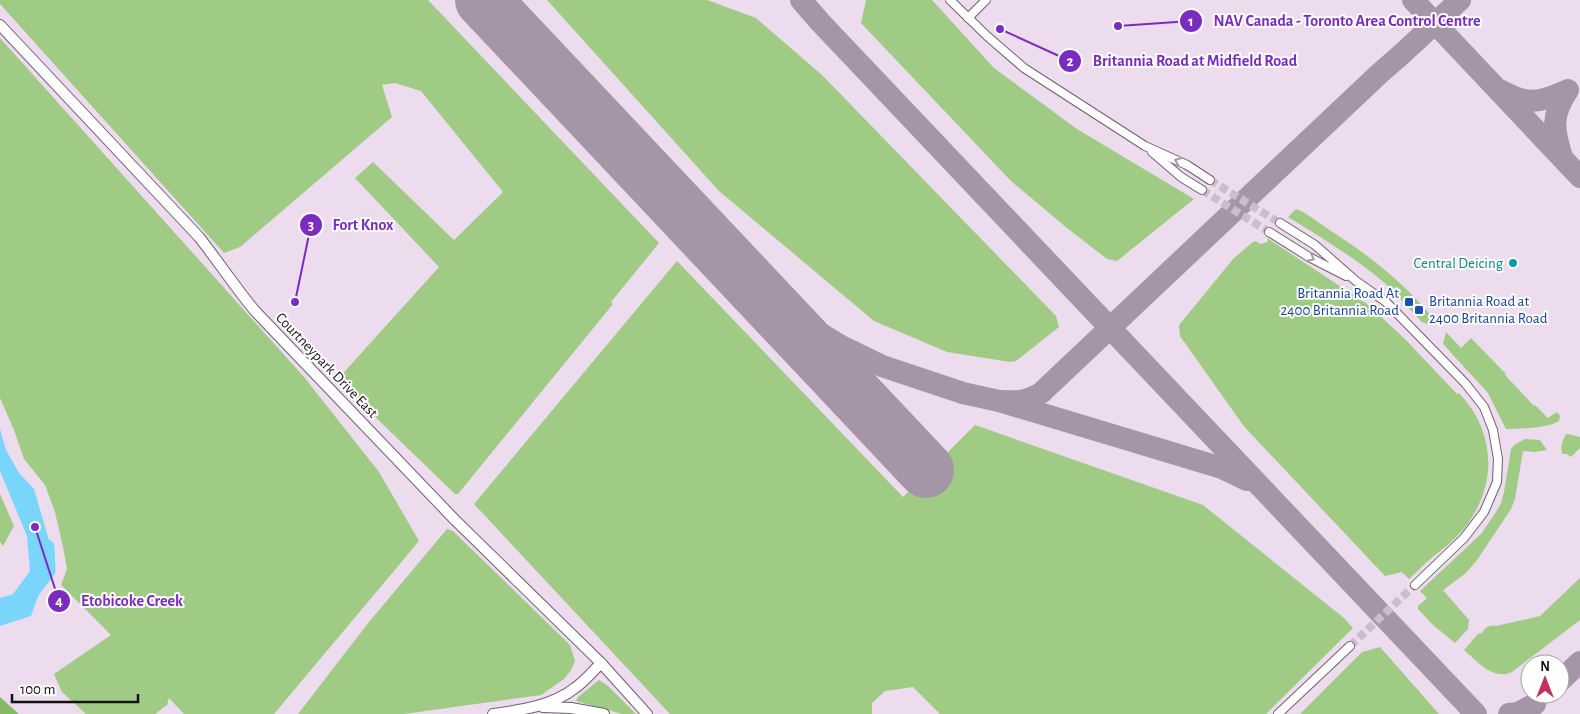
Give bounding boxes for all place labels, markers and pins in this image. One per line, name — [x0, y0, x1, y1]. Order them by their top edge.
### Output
callout: NAV Canada - Toronto Area Control Centre — [1179, 5, 1491, 36]
callout: Britannia Road at Midfield Road — [1058, 45, 1307, 76]
callout: Fort Knox — [298, 209, 404, 240]
place label: Central Deicing — [1414, 256, 1504, 271]
marker: Central Deicing — [1507, 257, 1519, 269]
place label: Britannia Road At 2400 Britannia Road — [1280, 286, 1399, 318]
place label: Britannia Road at 2400 Britannia Road — [1429, 294, 1548, 326]
marker: Britannia Road At 2400 Britannia Road — [1403, 296, 1415, 308]
marker: Britannia Road at 2400 Britannia Road — [1413, 304, 1425, 316]
callout: Etobicoke Creek — [46, 585, 193, 616]

